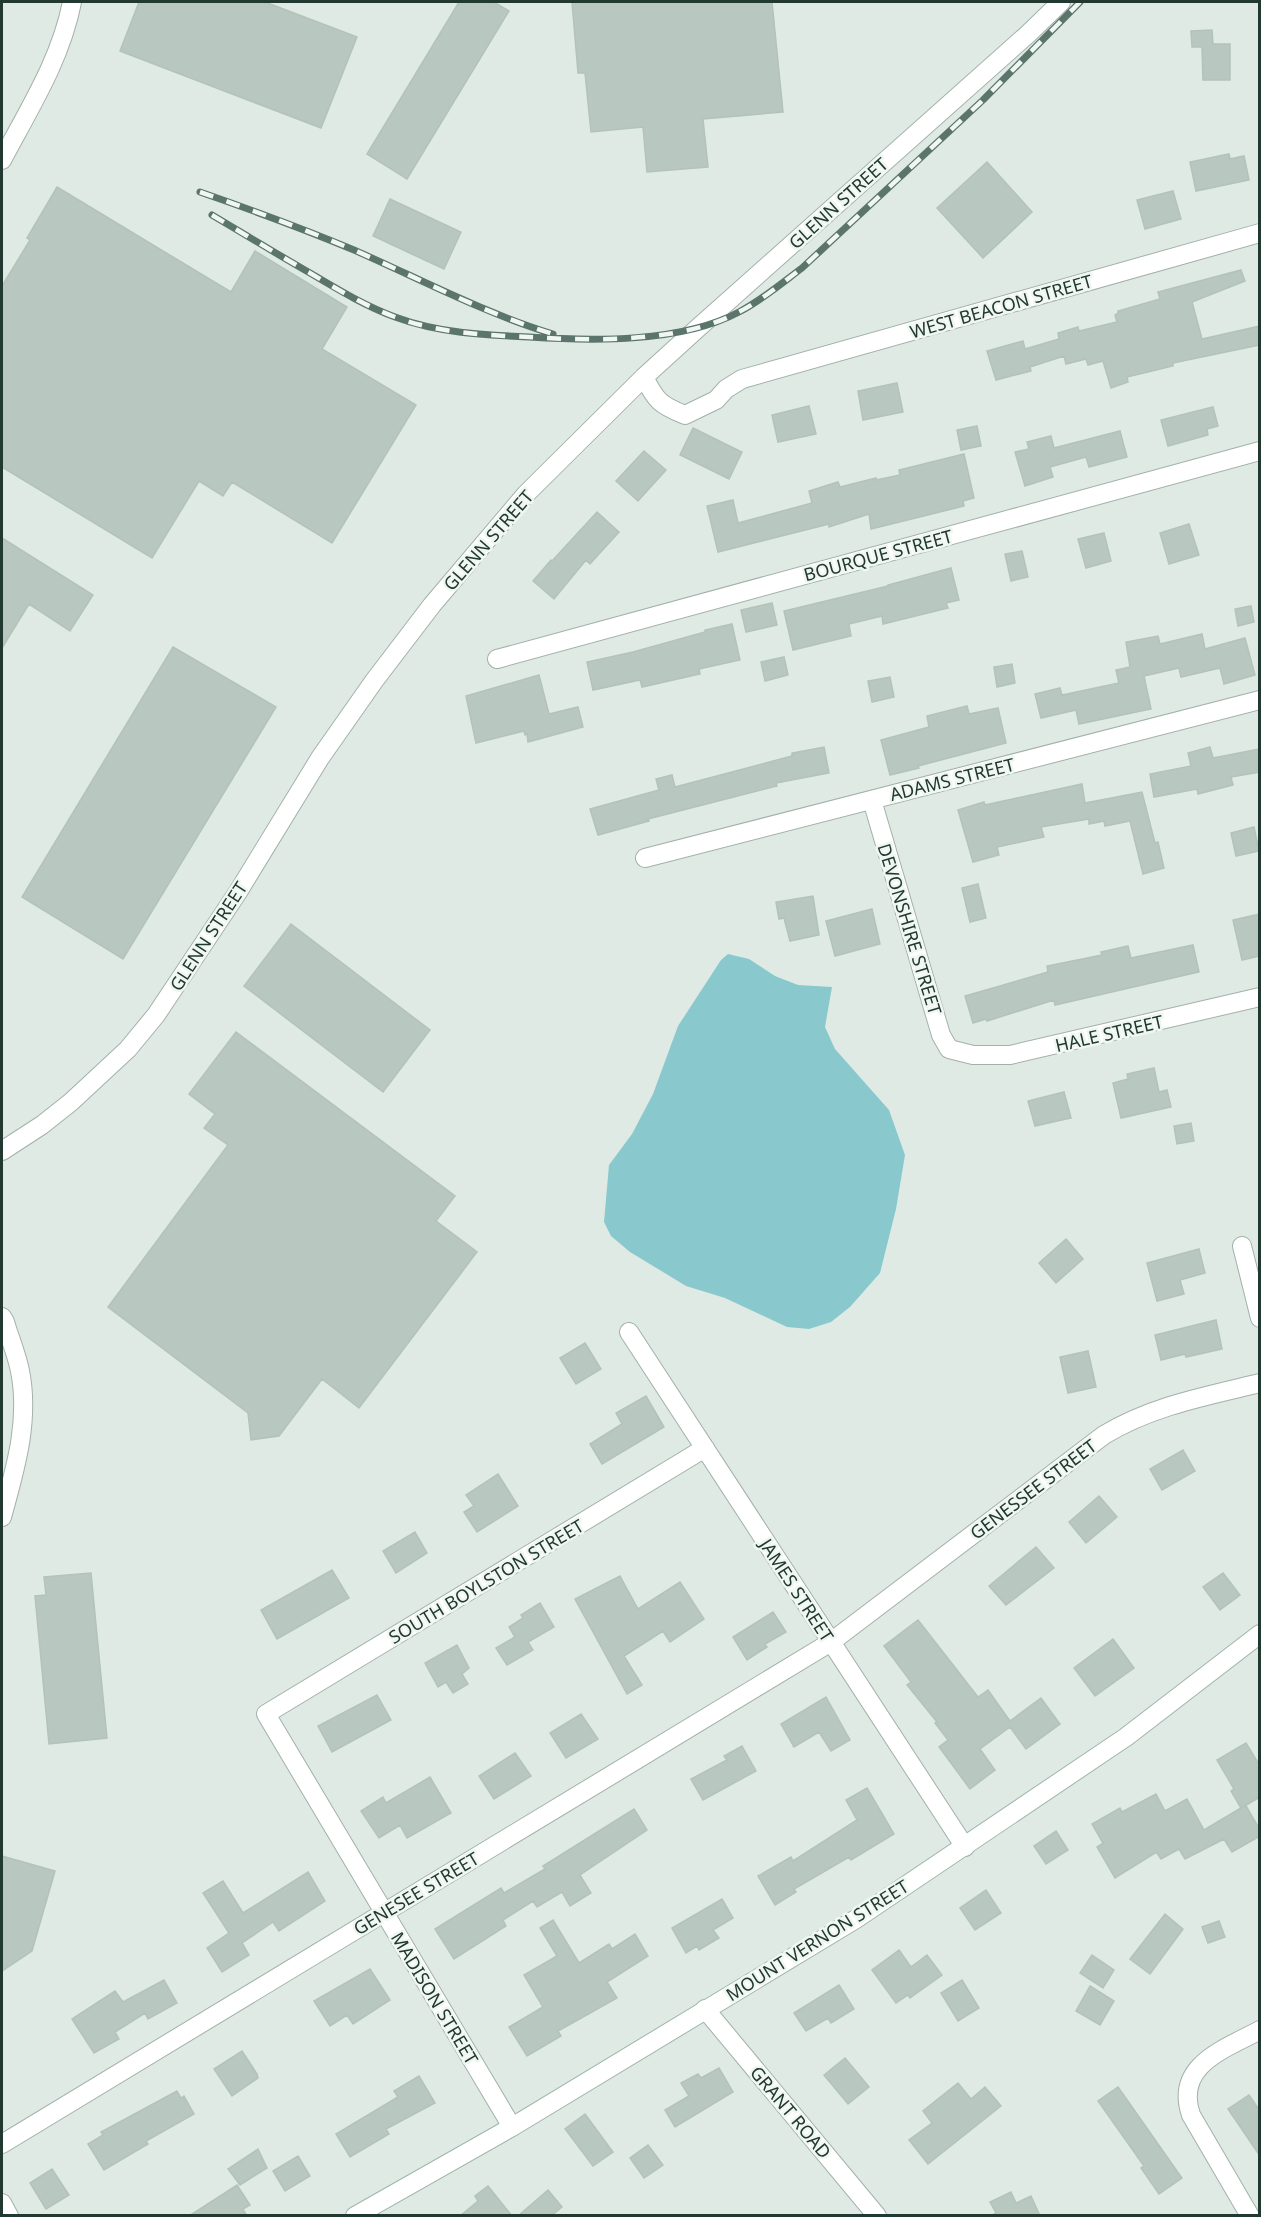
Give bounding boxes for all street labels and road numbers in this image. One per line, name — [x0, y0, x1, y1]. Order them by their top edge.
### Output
street label: GLENN STREET — [783, 152, 893, 254]
street label: WEST BEACON STREET — [907, 268, 1095, 344]
street label: GLENN STREET — [438, 485, 538, 595]
street label: BOURQUE STREET — [801, 524, 955, 586]
street label: ADAMS STREET — [887, 752, 1017, 806]
street label: DEVONSHIRE STREET — [873, 840, 947, 1018]
street label: GLENN STREET — [164, 877, 252, 995]
street label: HALE STREET — [1053, 1009, 1165, 1057]
street label: GENESSEE STREET — [965, 1434, 1101, 1544]
street label: SOUTH BOYLSTON STREET — [384, 1513, 588, 1649]
street label: JAMES STREET — [754, 1532, 839, 1646]
street label: GENESEE STREET — [349, 1846, 483, 1940]
street label: MOUNT VERNON STREET — [721, 1874, 913, 2006]
street label: MADISON STREET — [386, 1927, 484, 2069]
street label: GRANT ROAD — [745, 2061, 837, 2163]

